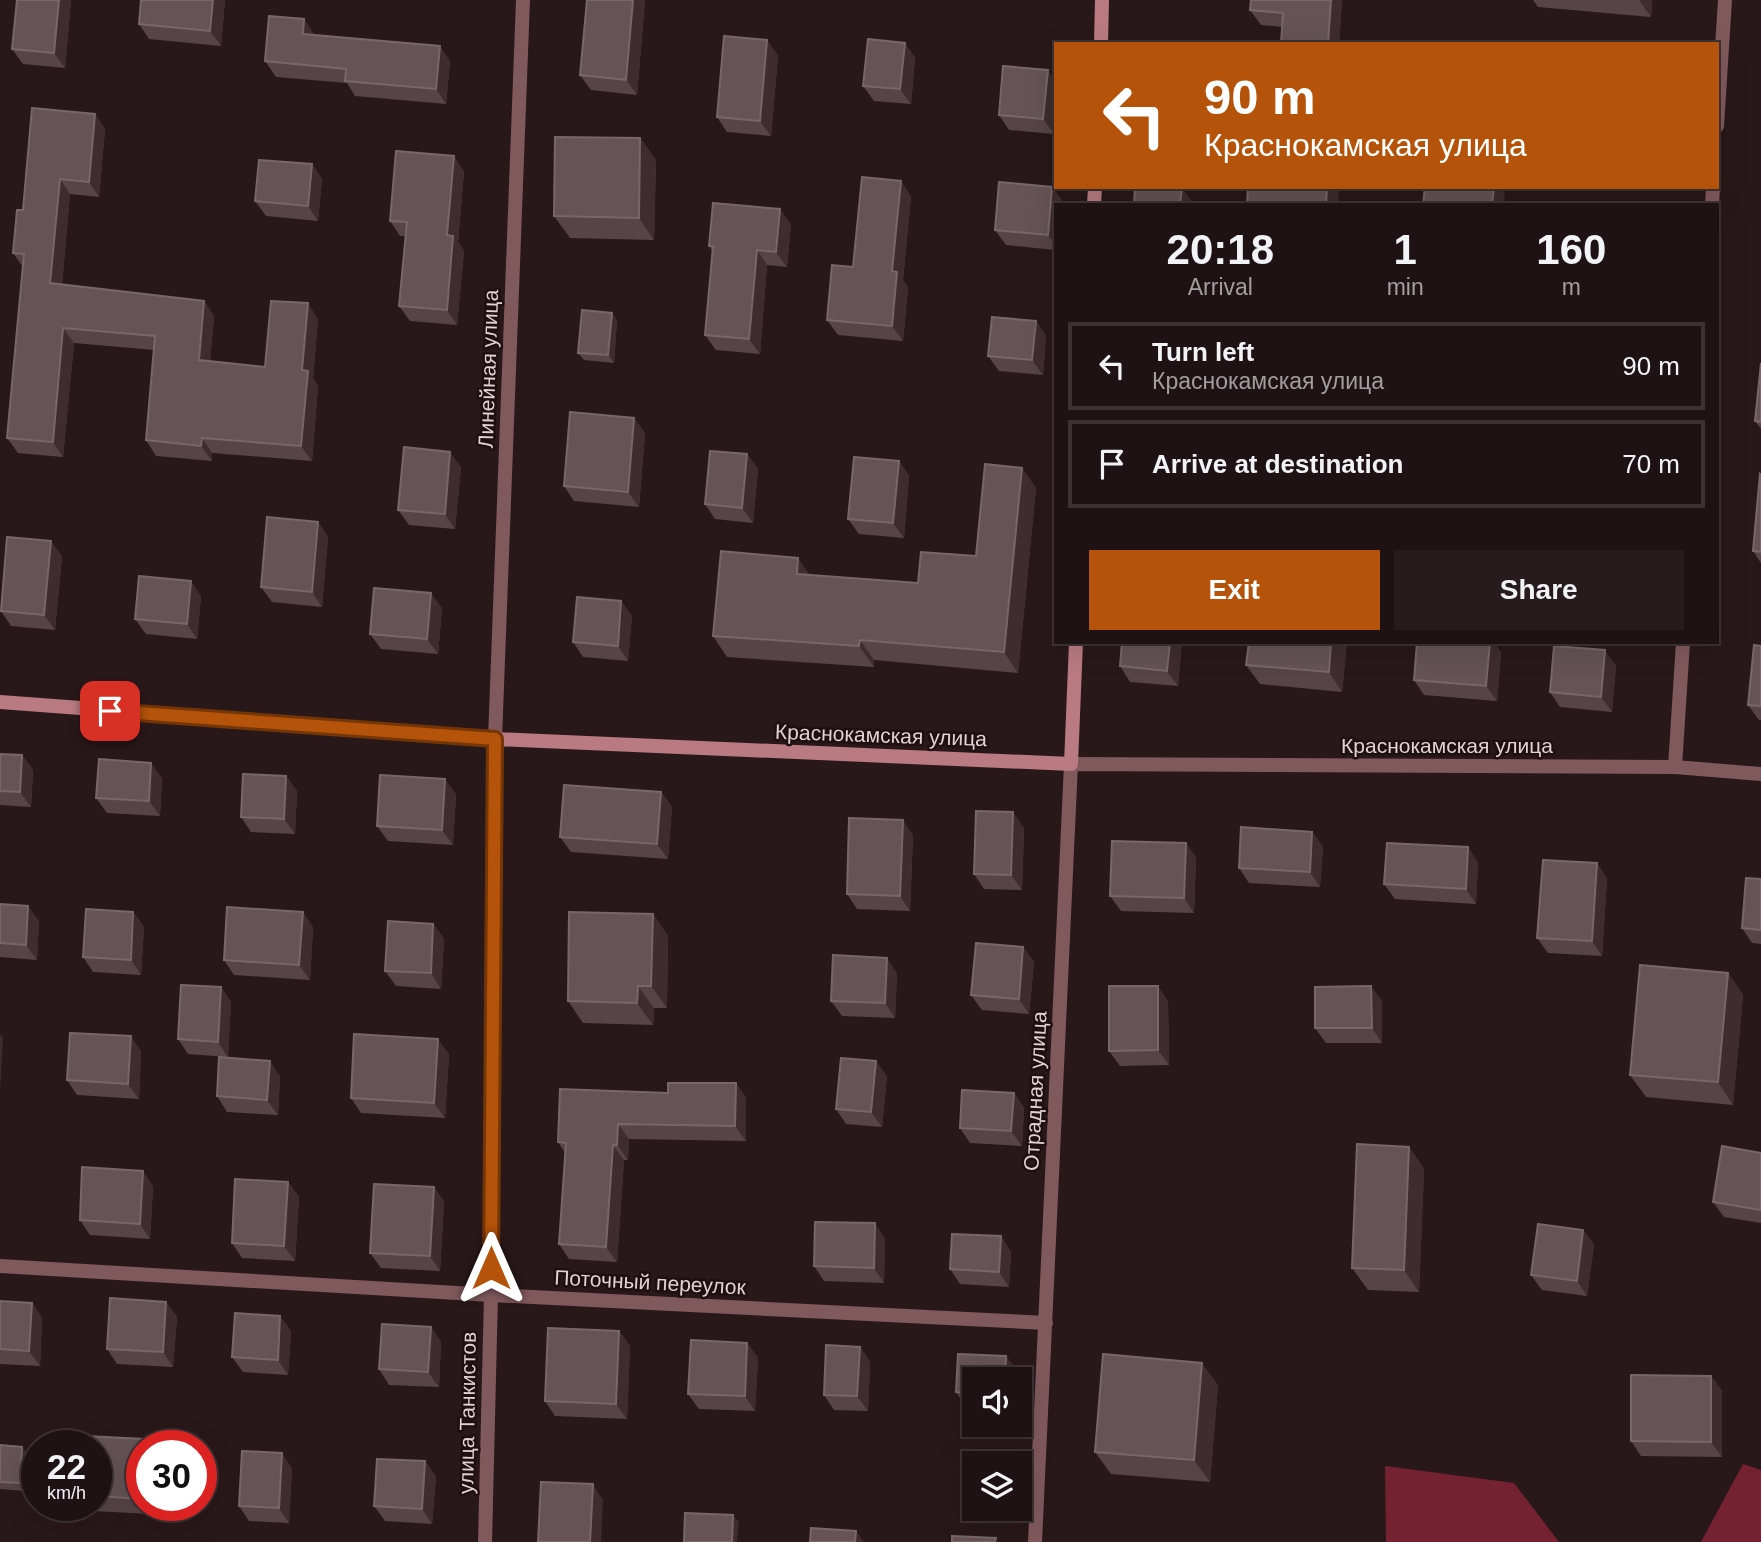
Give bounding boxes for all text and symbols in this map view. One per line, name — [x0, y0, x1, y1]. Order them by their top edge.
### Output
icon: left — [1089, 70, 1180, 161]
text: 90 m — [1204, 70, 1316, 124]
text: Краснокамская улица — [1204, 127, 1527, 163]
text: 20:18 — [1167, 226, 1274, 273]
text: 1 — [1393, 226, 1417, 273]
text: 160 — [1536, 226, 1606, 273]
text: Arrival — [1188, 274, 1253, 300]
text: min — [1387, 274, 1424, 300]
text: m — [1562, 274, 1581, 300]
street label: Линейная улица — [474, 289, 502, 449]
text: Turn left — [1152, 337, 1254, 367]
icon: left — [1093, 347, 1131, 385]
text: 90 m — [1622, 351, 1680, 381]
text: Краснокамская улица — [1152, 368, 1384, 394]
icon: arrive — [1093, 445, 1131, 483]
text: Arrive at destination — [1152, 449, 1403, 479]
text: 70 m — [1622, 449, 1680, 479]
button: Exit — [1089, 550, 1380, 630]
button: Share — [1394, 550, 1684, 630]
pin — [80, 681, 140, 741]
icon: arrive — [91, 692, 129, 730]
street label: Краснокамская улица — [775, 720, 988, 750]
street label: Краснокамская улица — [1341, 734, 1553, 757]
street label: Отрадная улица — [1019, 1010, 1051, 1171]
position arrow — [454, 1231, 528, 1305]
street label: Поточный переулок — [554, 1265, 747, 1299]
street label: улица Танкистов — [454, 1332, 480, 1494]
map controls — [962, 1367, 1032, 1521]
button: sound — [962, 1367, 1032, 1437]
speed limit sign: 30 — [126, 1430, 217, 1521]
text: 22 — [47, 1447, 86, 1486]
button: layers — [962, 1451, 1032, 1521]
text: km/h — [47, 1483, 86, 1503]

